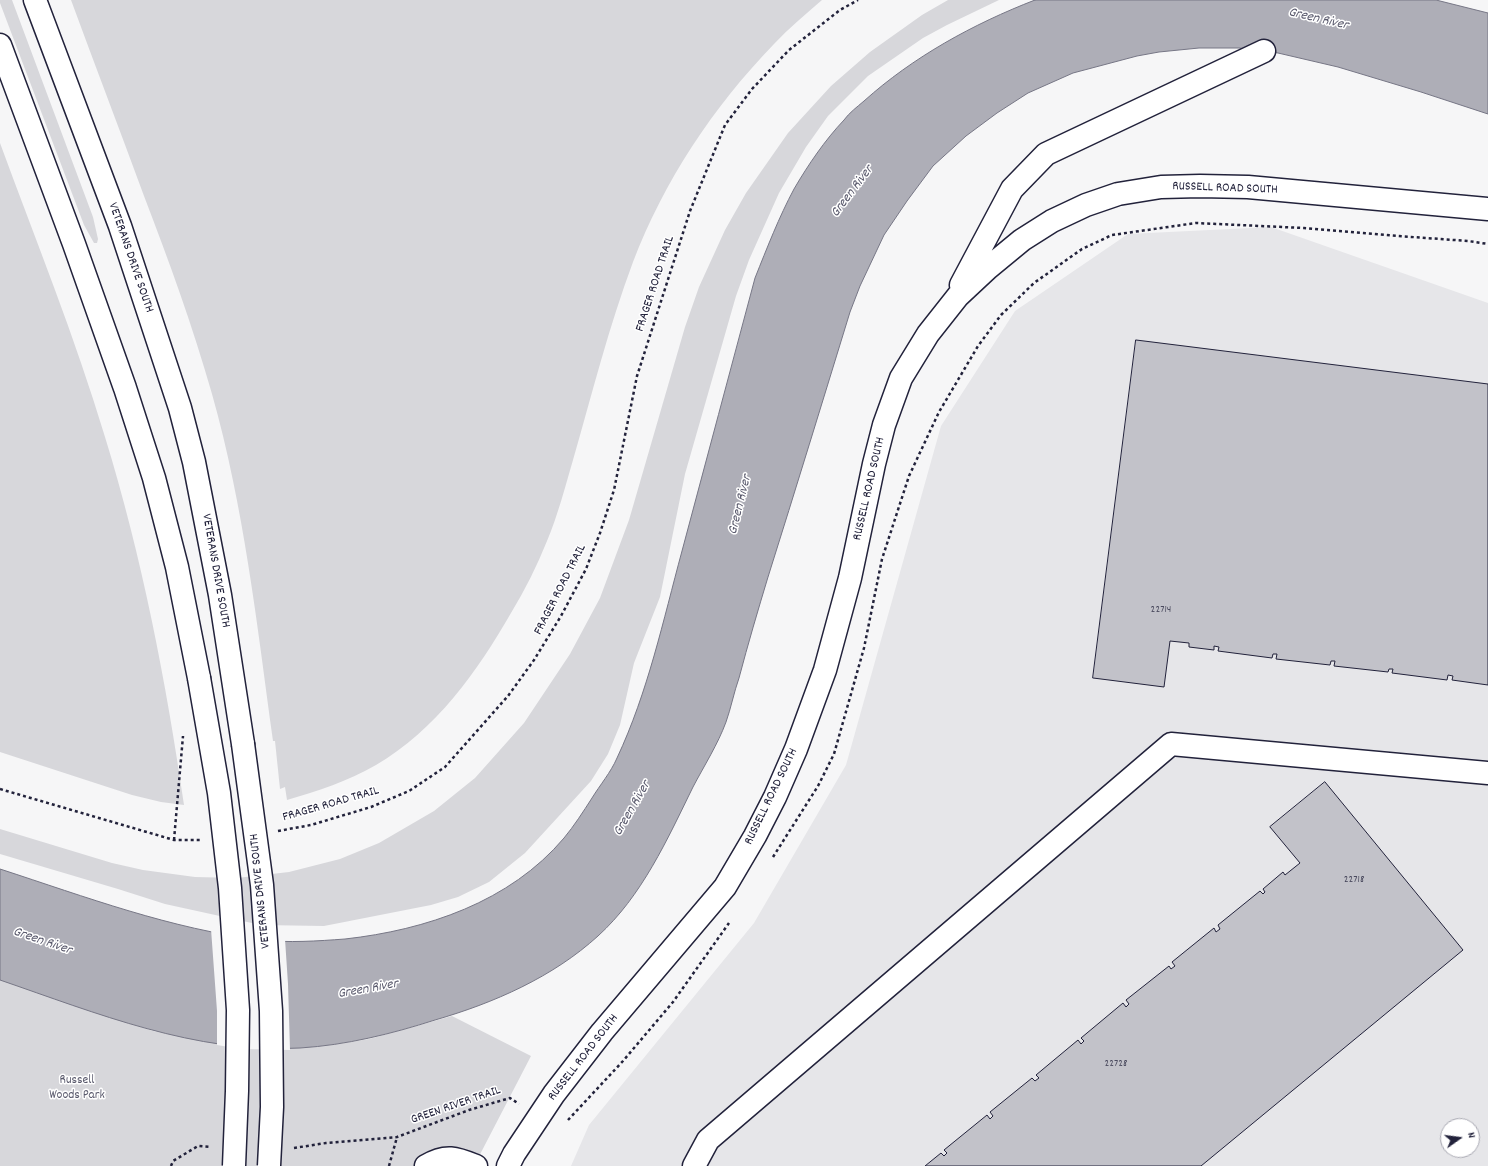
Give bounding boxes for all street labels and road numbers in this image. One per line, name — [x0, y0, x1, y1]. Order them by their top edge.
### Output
street label: RUSSELL ROAD SOUTH — [1172, 179, 1278, 199]
street label: VETERANS DRIVE SOUTH — [104, 201, 156, 315]
street label: FRAGER ROAD TRAIL — [633, 234, 679, 334]
street label: RUSSELL ROAD SOUTH — [851, 436, 889, 542]
street label: VETERANS DRIVE SOUTH — [197, 513, 233, 629]
street label: FRAGER ROAD TRAIL — [531, 542, 591, 638]
street label: RUSSELL ROAD SOUTH — [742, 746, 802, 848]
street label: FRAGER ROAD TRAIL — [281, 784, 381, 826]
street label: VETERANS DRIVE SOUTH — [247, 833, 275, 949]
street label: RUSSELL ROAD SOUTH — [545, 1012, 623, 1104]
street label: GREEN RIVER TRAIL — [409, 1083, 503, 1129]

